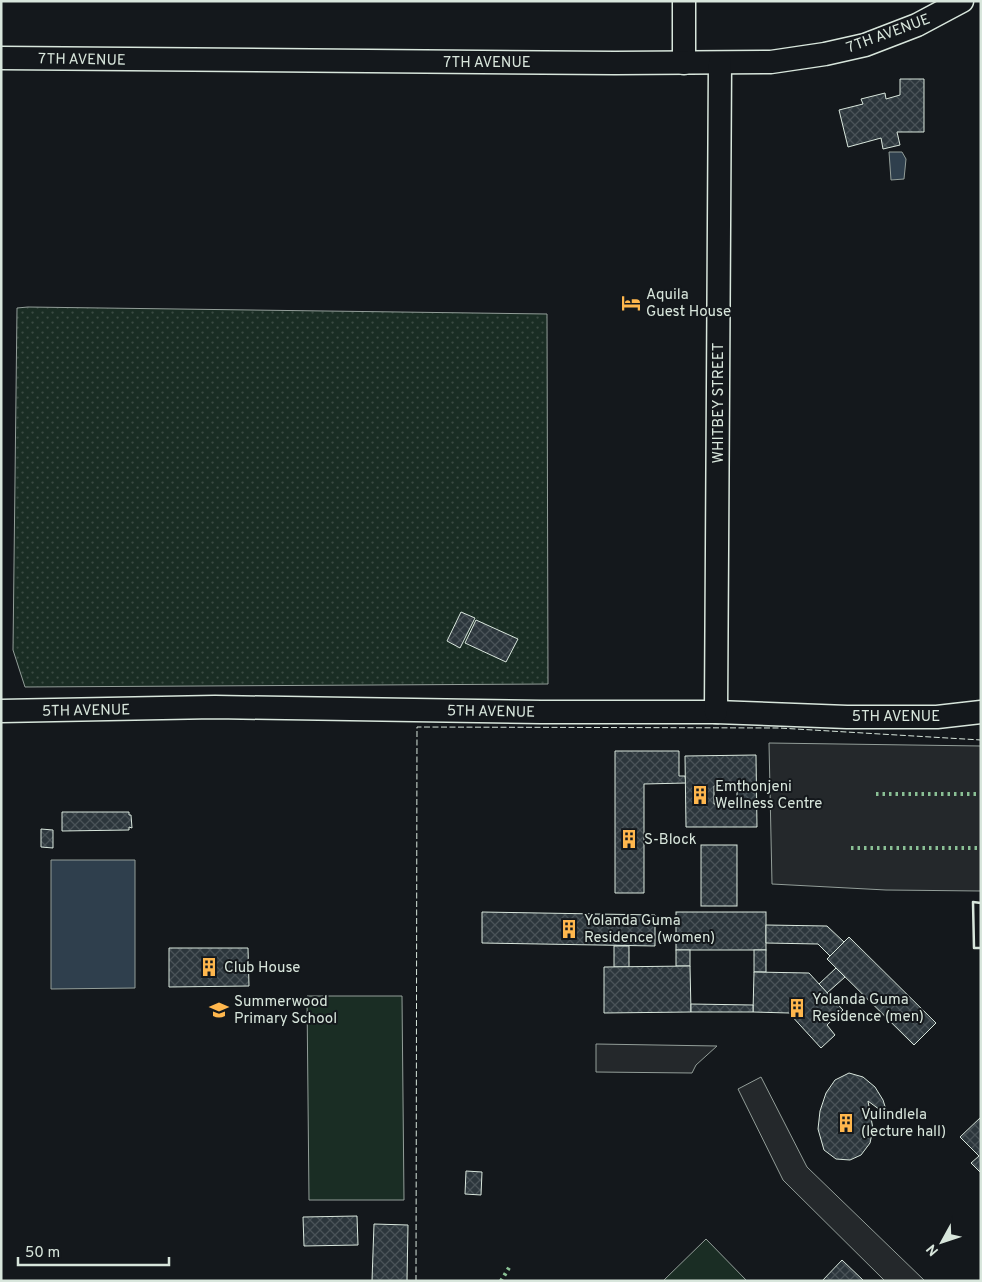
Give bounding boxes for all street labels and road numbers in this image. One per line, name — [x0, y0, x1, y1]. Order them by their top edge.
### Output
street label: 7TH AVENUE — [844, 10, 933, 58]
street label: 7TH AVENUE — [38, 50, 126, 71]
street label: 7TH AVENUE — [443, 54, 531, 73]
street label: WHITBEY STREET — [710, 343, 729, 463]
street label: 5TH AVENUE — [42, 701, 130, 722]
street label: 5TH AVENUE — [447, 702, 535, 723]
street label: 5TH AVENUE — [852, 708, 940, 727]

